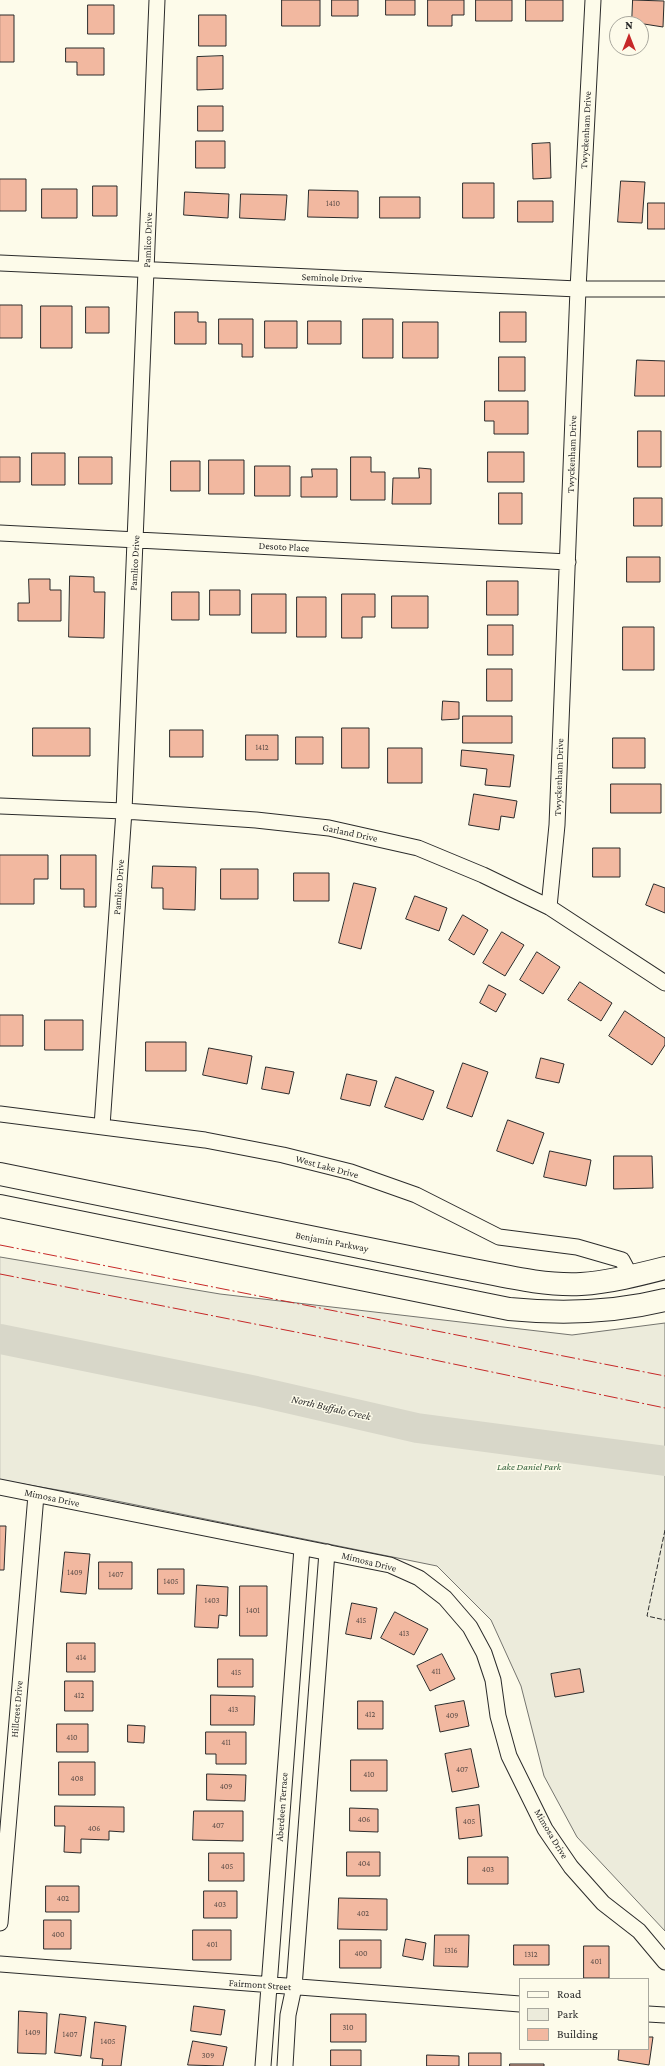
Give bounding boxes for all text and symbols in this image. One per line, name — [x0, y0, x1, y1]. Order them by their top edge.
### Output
north arrow — [609, 16, 649, 56]
text: N — [625, 19, 633, 31]
street label: Twyckenham Drive — [578, 91, 594, 169]
house number: 1410 — [326, 199, 340, 209]
street label: Pamlico Drive — [141, 212, 155, 268]
street label: Seminole Drive — [301, 271, 363, 285]
street label: Twyckenham Drive — [565, 415, 579, 493]
street label: Pamlico Drive — [128, 535, 142, 591]
street label: Desoto Place — [258, 540, 310, 554]
street label: Twyckenham Drive — [552, 738, 566, 816]
house number: 1412 — [255, 743, 269, 753]
street label: Garland Drive — [321, 821, 379, 845]
street label: Pamlico Drive — [111, 859, 127, 915]
street label: West Lake Drive — [294, 1153, 360, 1181]
street label: Benjamin Parkway — [294, 1229, 370, 1255]
water label: North Buffalo Creek — [290, 1392, 372, 1424]
park label: Lake Daniel Park — [497, 1461, 561, 1473]
street label: Mimosa Drive — [23, 1486, 81, 1510]
street label: Mimosa Drive — [340, 1549, 398, 1575]
house number: 1409 — [67, 1568, 83, 1578]
house number: 1407 — [109, 1570, 123, 1580]
house number: 1405 — [163, 1577, 179, 1587]
house number: 1403 — [205, 1596, 219, 1606]
house number: 1401 — [246, 1606, 260, 1616]
house number: 415 — [356, 1616, 366, 1626]
house number: 413 — [399, 1629, 409, 1639]
house number: 414 — [76, 1653, 86, 1663]
house number: 411 — [431, 1667, 441, 1677]
house number: 415 — [231, 1668, 241, 1678]
street label: Hillcrest Drive — [9, 1680, 25, 1738]
house number: 412 — [74, 1691, 84, 1701]
house number: 413 — [228, 1705, 238, 1715]
house number: 412 — [365, 1710, 375, 1720]
house number: 409 — [446, 1711, 458, 1721]
house number: 410 — [66, 1733, 78, 1743]
house number: 411 — [221, 1738, 231, 1748]
house number: 407 — [456, 1765, 468, 1775]
house number: 410 — [363, 1770, 375, 1780]
street label: Aberdeen Terrace — [274, 1772, 290, 1842]
house number: 408 — [71, 1774, 83, 1784]
house number: 409 — [220, 1782, 232, 1792]
street label: Mimosa Drive — [531, 1807, 571, 1861]
house number: 406 — [358, 1815, 370, 1825]
house number: 405 — [463, 1817, 475, 1827]
house number: 407 — [212, 1821, 224, 1831]
house number: 406 — [88, 1824, 100, 1834]
house number: 404 — [358, 1859, 370, 1869]
house number: 405 — [221, 1862, 233, 1872]
house number: 403 — [482, 1865, 494, 1875]
house number: 402 — [57, 1894, 69, 1904]
house number: 403 — [214, 1900, 226, 1910]
house number: 402 — [357, 1909, 369, 1919]
house number: 400 — [51, 1930, 65, 1940]
house number: 401 — [206, 1940, 218, 1950]
house number: 1316 — [444, 1946, 458, 1956]
house number: 400 — [354, 1949, 368, 1959]
house number: 1312 — [525, 1950, 537, 1960]
house number: 401 — [590, 1957, 602, 1967]
street label: Fairmont Street — [228, 1977, 292, 1993]
legend — [519, 1978, 649, 2050]
text: Road — [557, 1987, 581, 2001]
text: Park — [557, 2007, 578, 2021]
house number: 310 — [343, 2023, 353, 2033]
text: Building — [557, 2027, 598, 2041]
house number: 1409 — [25, 2028, 41, 2038]
house number: 1407 — [63, 2030, 77, 2040]
house number: 1405 — [100, 2037, 116, 2047]
house number: 309 — [202, 2051, 214, 2061]

